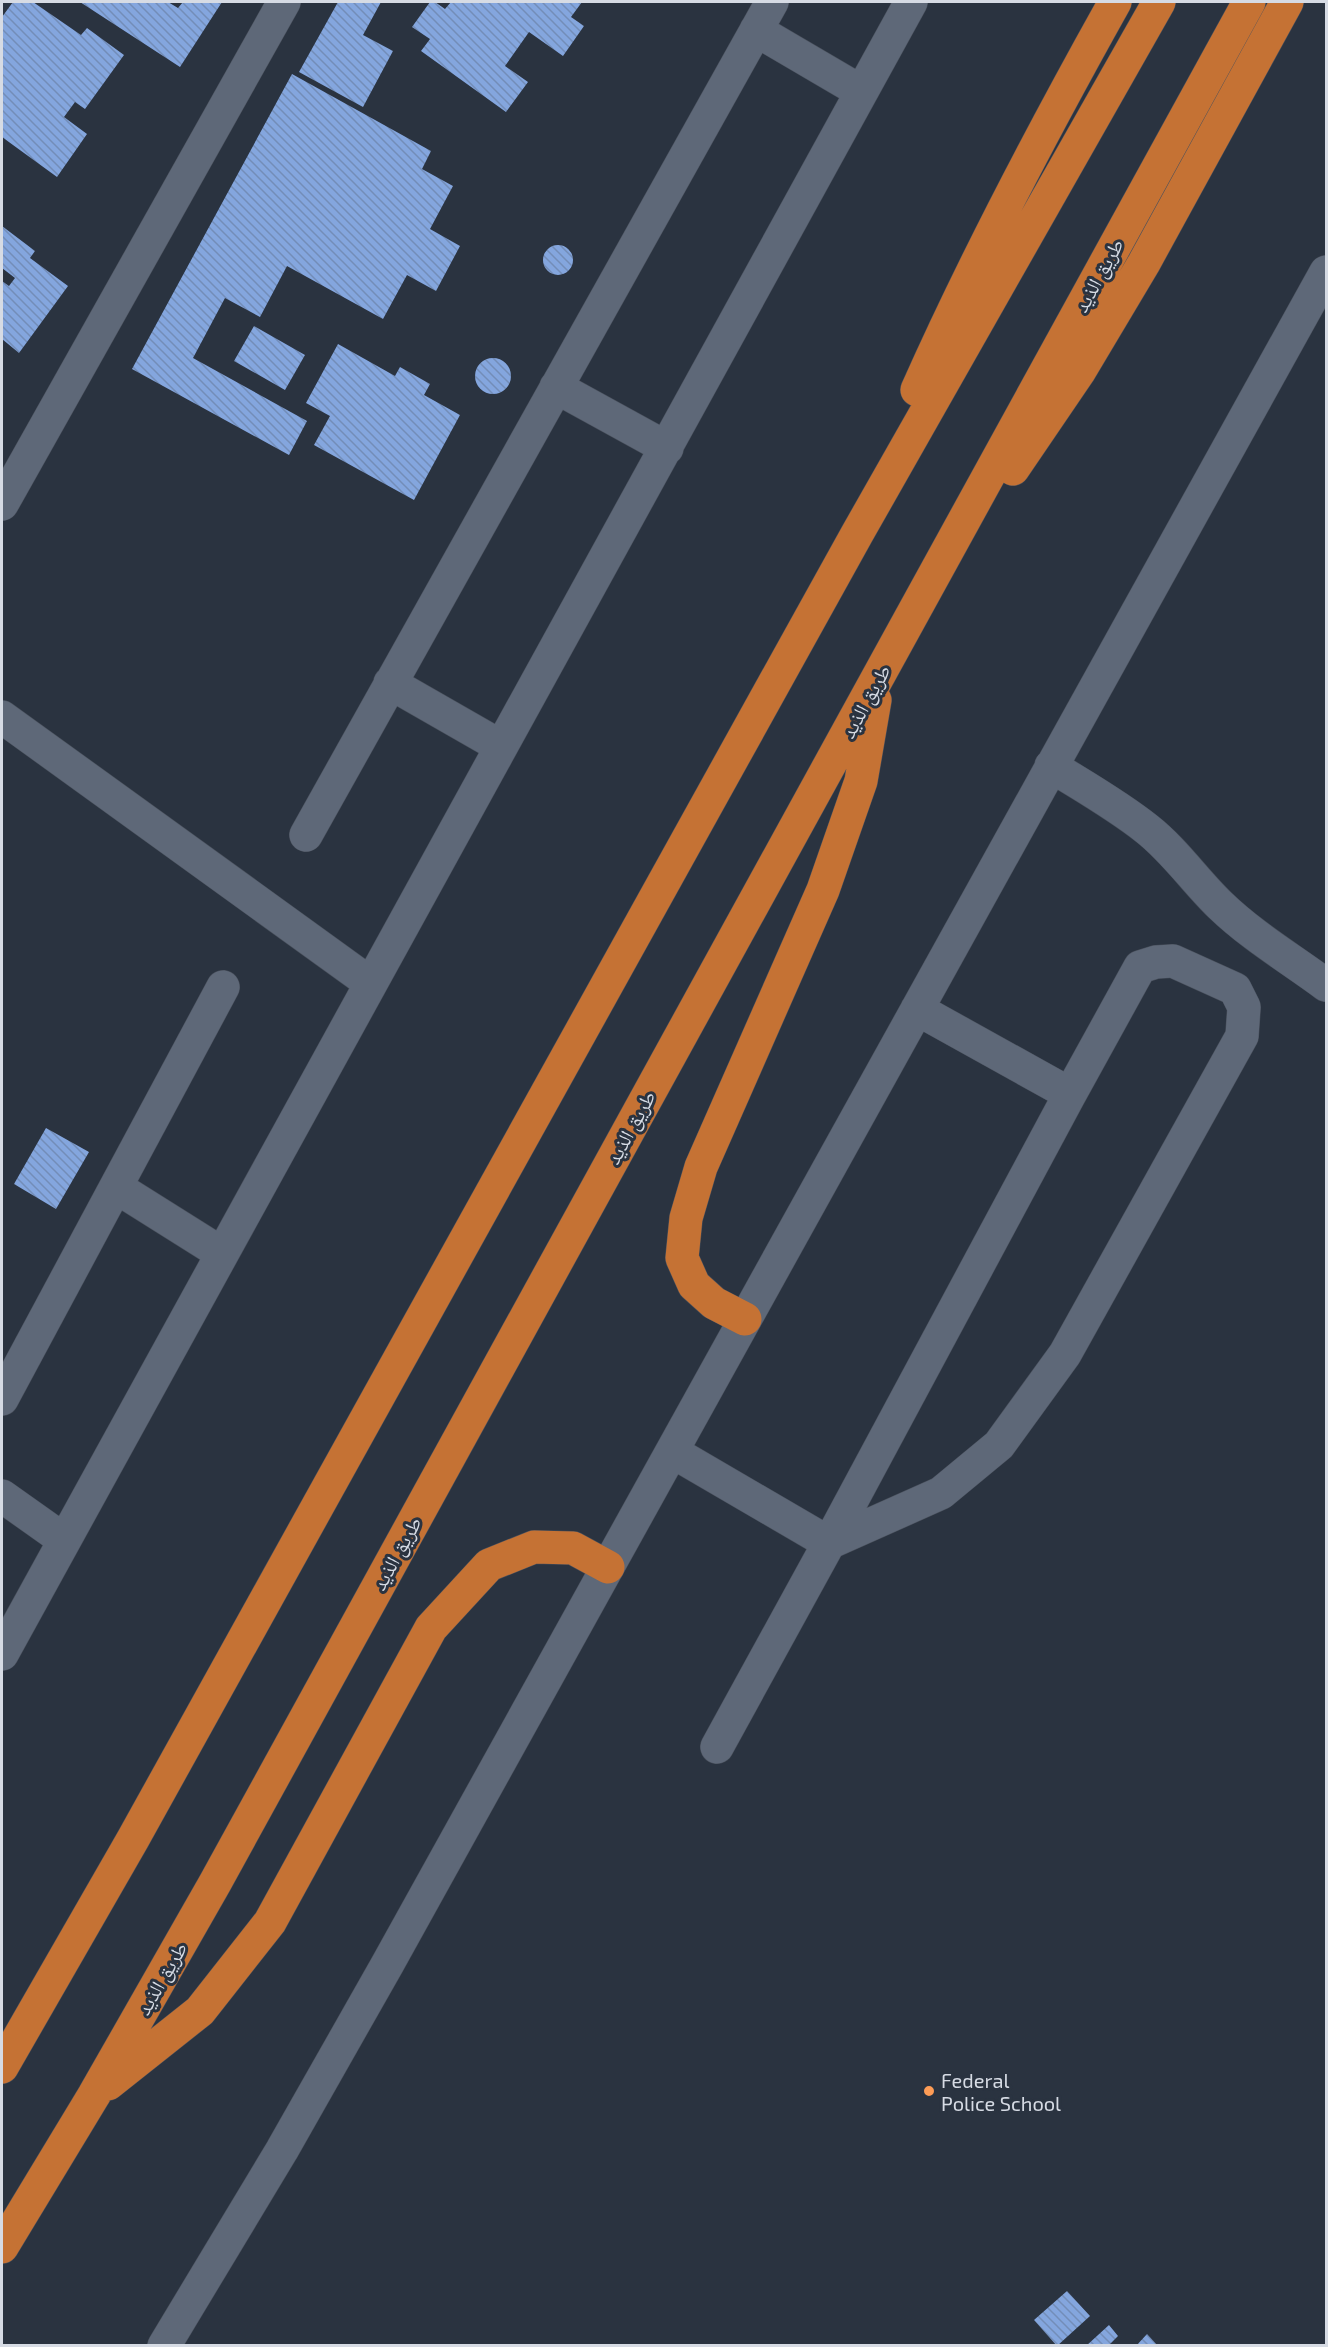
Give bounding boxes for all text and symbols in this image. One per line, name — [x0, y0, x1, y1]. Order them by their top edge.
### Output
street label: طريق الذيد — [1068, 234, 1129, 316]
street label: طريق الذيد — [835, 660, 896, 742]
street label: طريق الذيد — [600, 1086, 661, 1168]
street label: طريق الذيد — [366, 1512, 427, 1594]
street label: طريق الذيد — [131, 1937, 192, 2019]
place label: Federal Police School — [941, 2068, 1061, 2115]
marker: Federal Police School — [922, 2084, 936, 2098]

